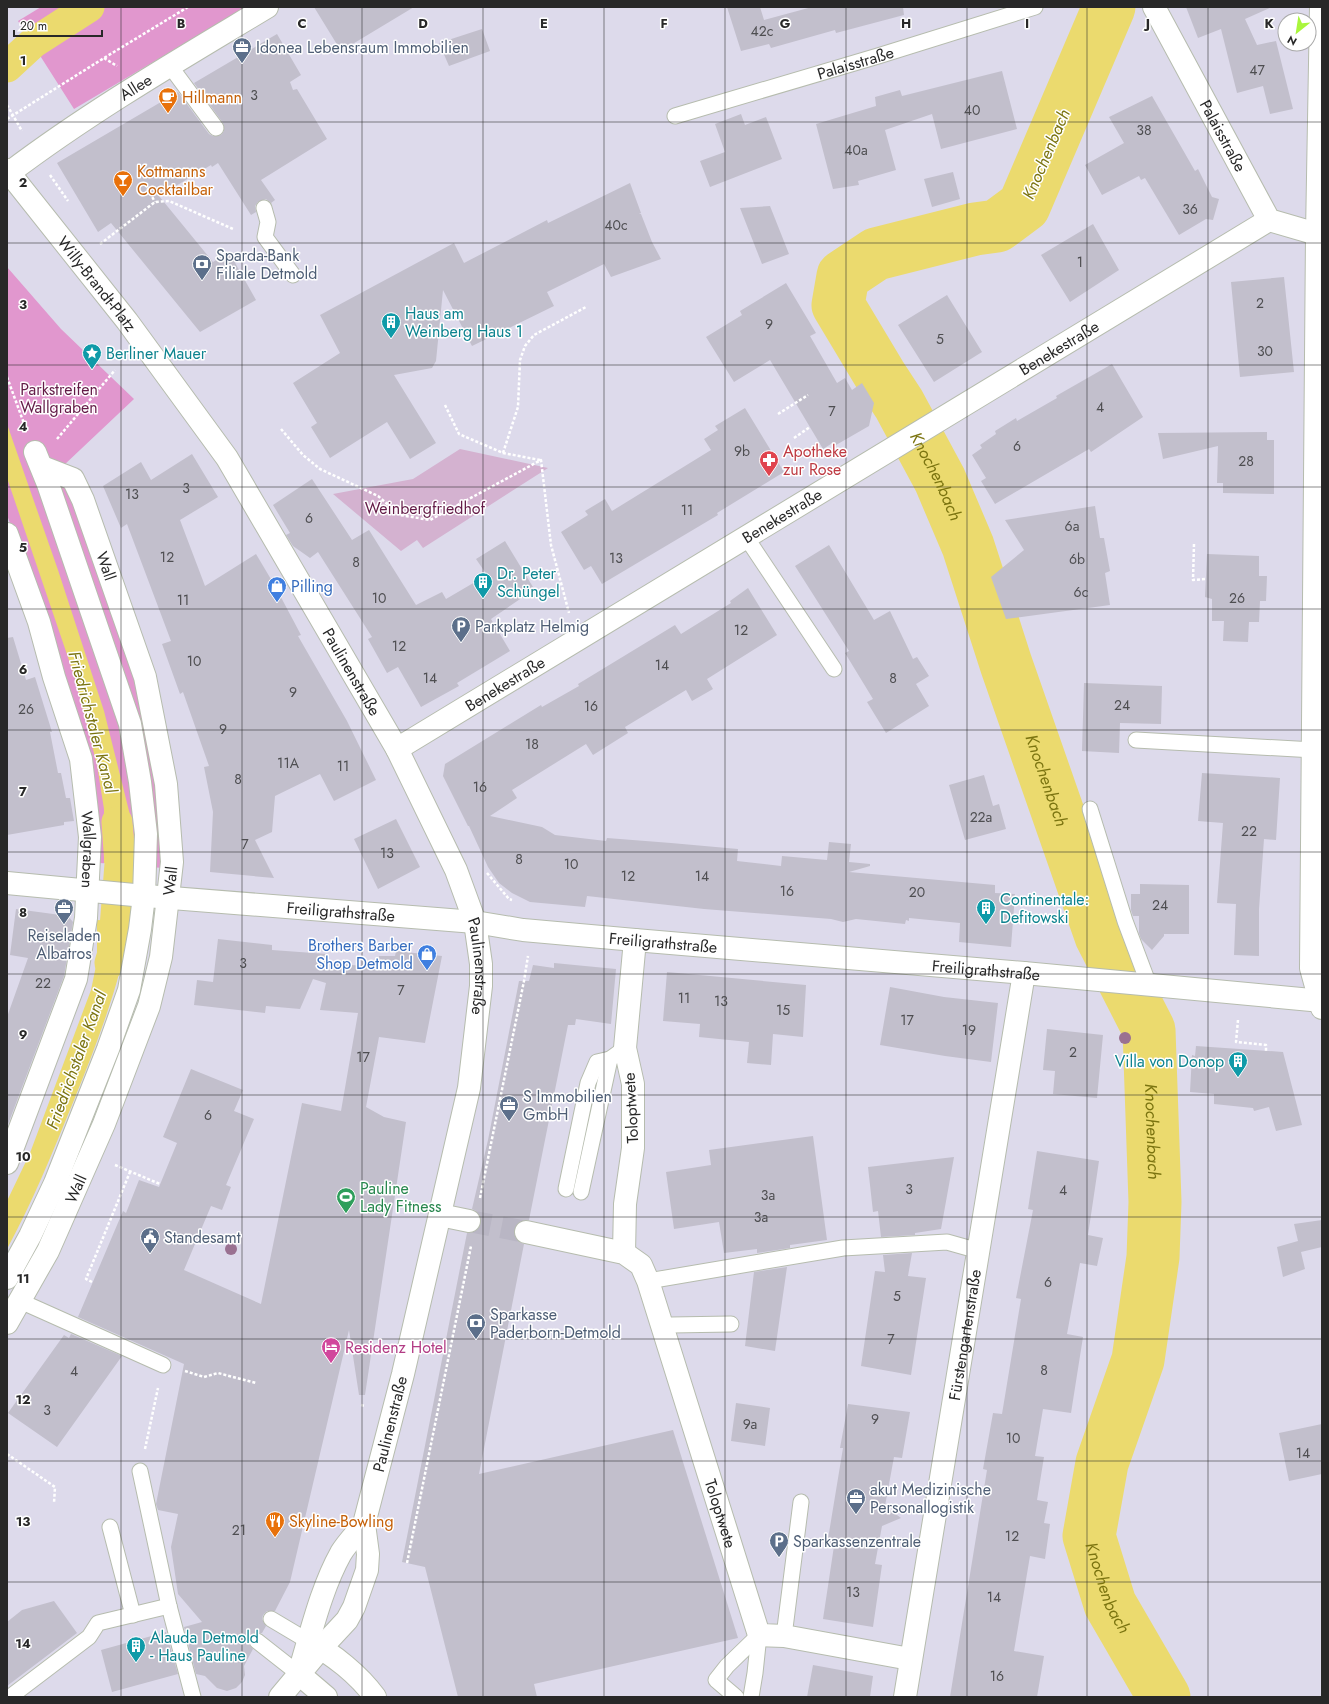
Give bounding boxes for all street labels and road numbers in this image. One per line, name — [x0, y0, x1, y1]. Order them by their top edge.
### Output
street label: Palaisstraße — [814, 40, 896, 85]
street label: Allee — [115, 68, 156, 106]
street label: Palaisstraße — [1195, 95, 1252, 176]
street label: Willy-Brandt-Platz — [52, 231, 143, 337]
street label: Benekestraße — [1014, 314, 1103, 381]
street label: Benekestraße — [737, 483, 826, 549]
street label: Wall — [90, 548, 122, 584]
street label: Paulinenstraße — [317, 624, 387, 720]
street label: Benekestraße — [460, 651, 549, 717]
street label: Wallgraben — [76, 810, 102, 889]
street label: Wall — [157, 865, 183, 897]
street label: Freiligrathstraße — [286, 896, 396, 927]
street label: Paulinenstraße — [463, 914, 493, 1016]
street label: Freiligrathstraße — [608, 926, 718, 958]
street label: Freiligrathstraße — [931, 954, 1041, 986]
street label: Toloptwete — [618, 1072, 644, 1144]
street label: Wall — [59, 1171, 92, 1207]
street label: Fürstengartenstraße — [942, 1268, 987, 1402]
street label: Paulinenstraße — [367, 1374, 413, 1474]
street label: Toloptwete — [699, 1476, 742, 1551]

